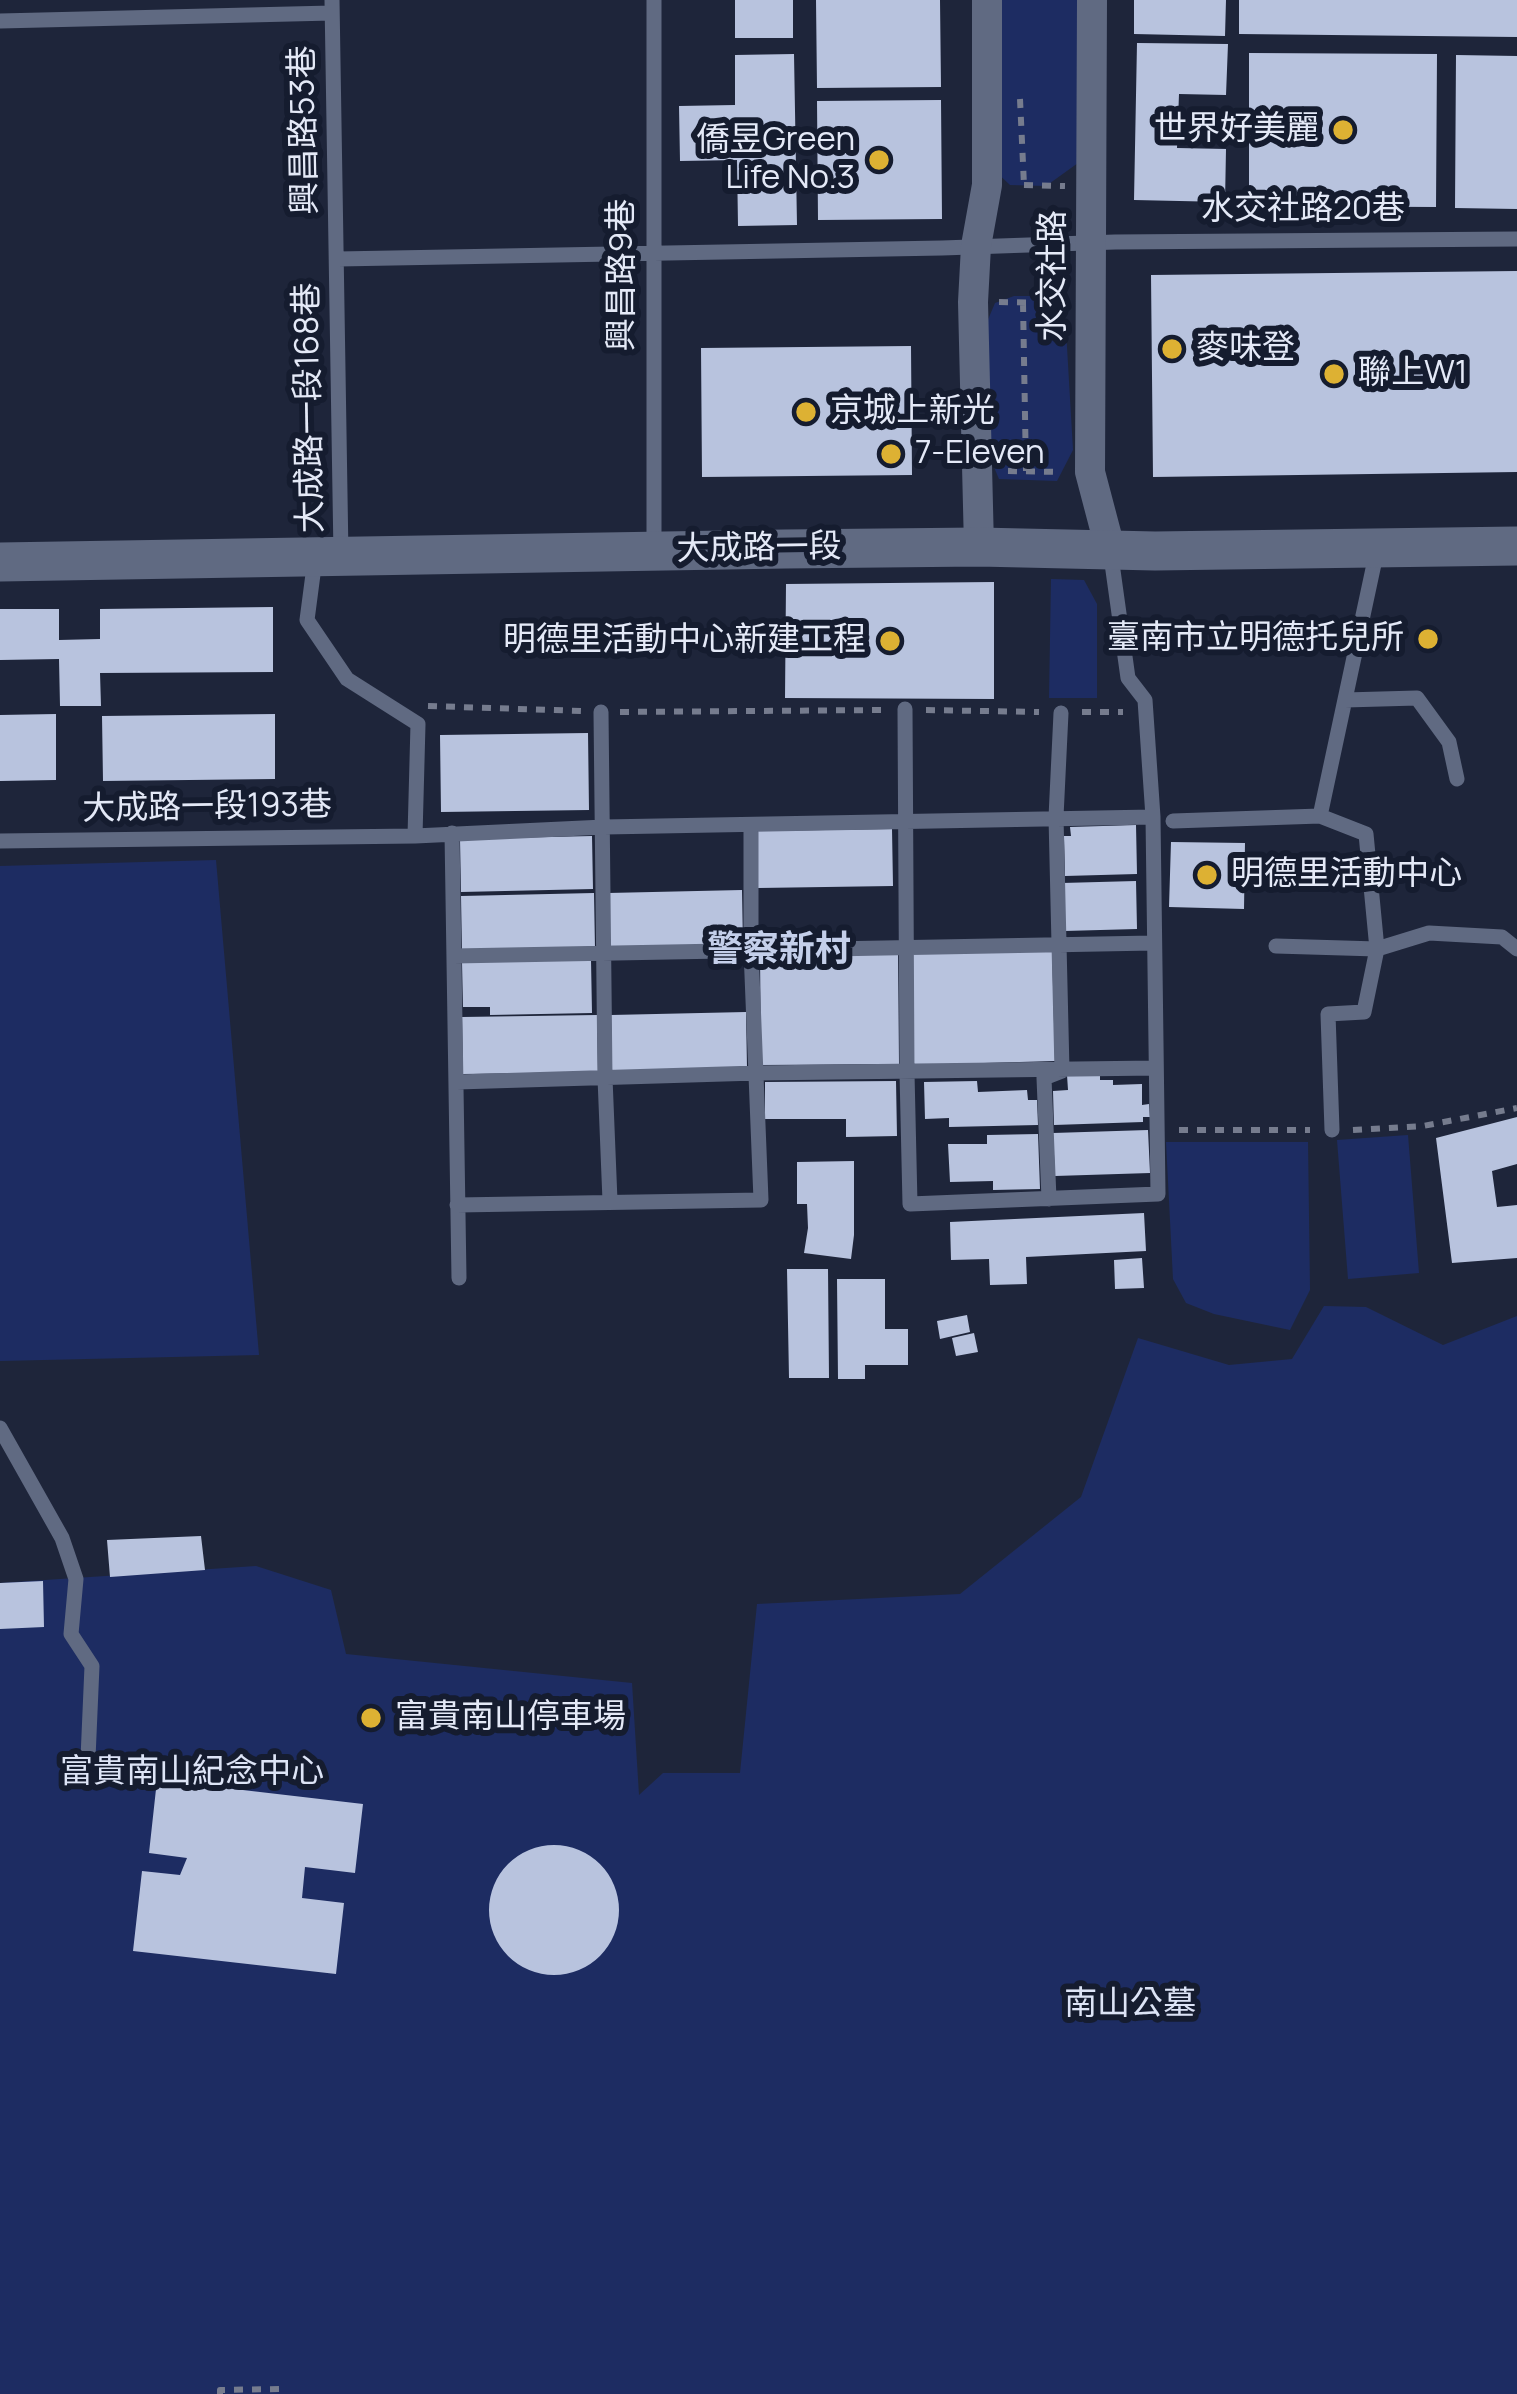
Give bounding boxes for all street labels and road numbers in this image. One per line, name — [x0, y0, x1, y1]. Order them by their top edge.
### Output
street label: 興昌路53巷 — [284, 45, 326, 215]
street label: 水交社路20巷 — [1201, 190, 1405, 230]
street label: 興昌路9巷 — [603, 199, 643, 351]
street label: 水交社路 — [1034, 210, 1074, 342]
street label: 大成路一段168巷 — [288, 282, 332, 534]
street label: 大成路一段 — [676, 528, 842, 570]
street label: 大成路一段193巷 — [82, 786, 332, 830]

